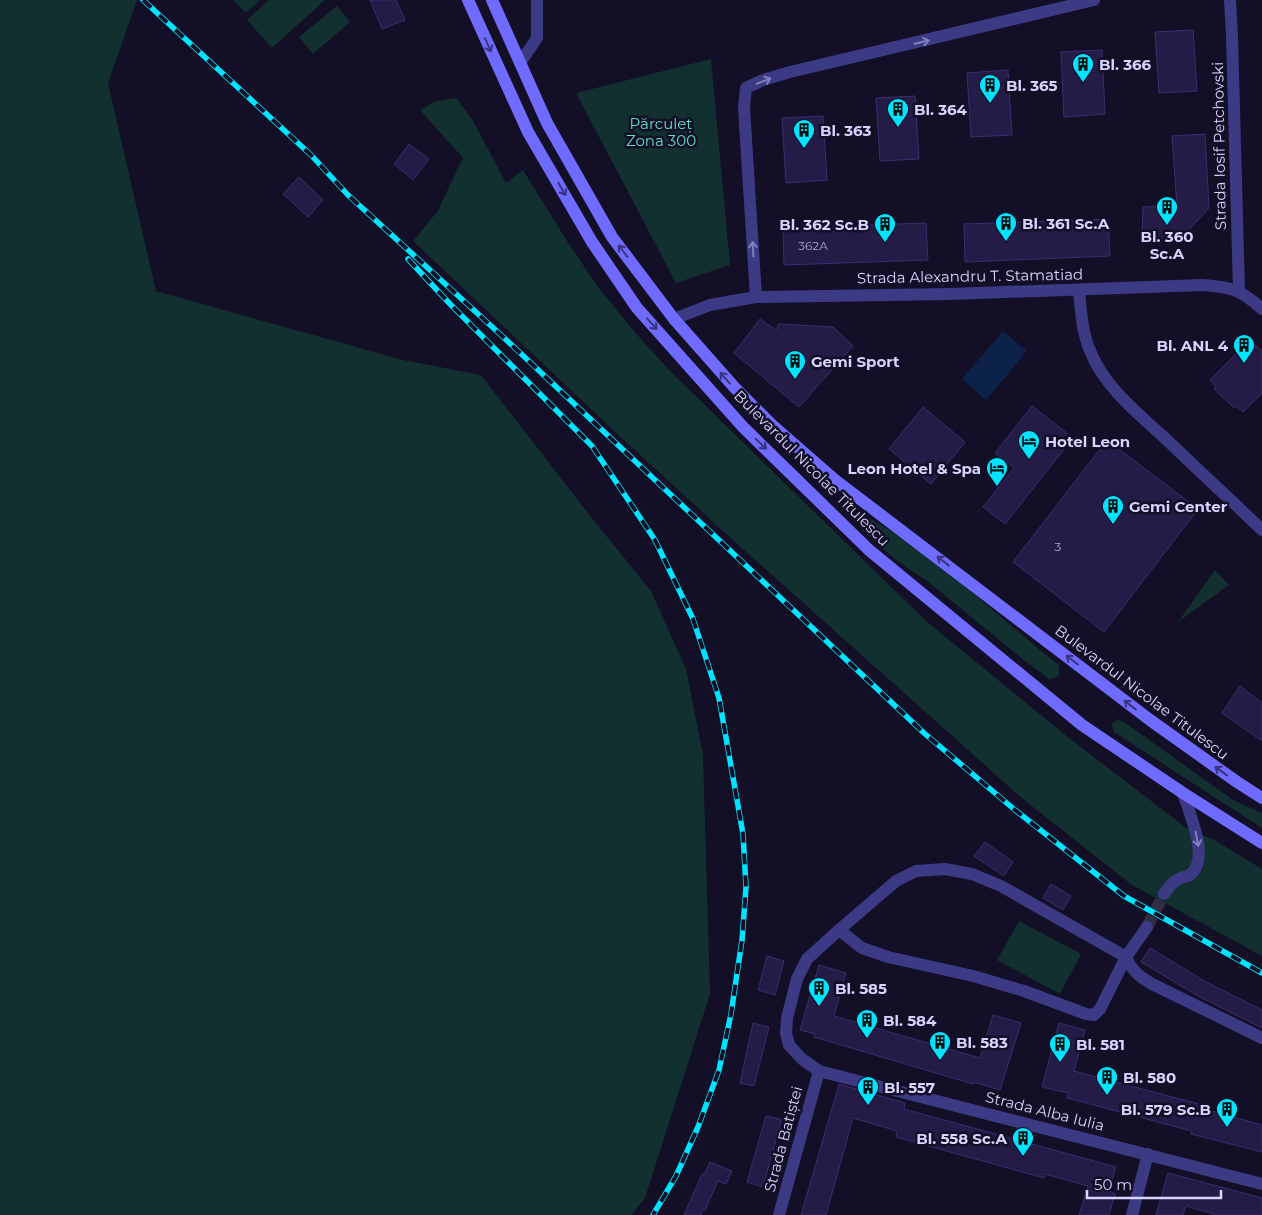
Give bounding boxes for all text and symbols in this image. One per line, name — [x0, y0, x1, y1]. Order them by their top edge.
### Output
one-way arrow — [483, 37, 493, 52]
one-way arrow — [913, 37, 929, 46]
building icon: Bl. 366 — [1071, 52, 1095, 83]
place label: Bl. 366 — [1099, 55, 1152, 74]
street label: Strada Iosif Petchovski — [1208, 62, 1230, 230]
building icon: Bl. 365 — [978, 73, 1002, 104]
one-way arrow — [756, 75, 771, 85]
place label: Bl. 365 — [1006, 76, 1058, 95]
building icon: Bl. 364 — [886, 97, 910, 128]
place label: Bl. 364 — [914, 100, 968, 119]
park label: Părculeț Zona 300 — [626, 114, 696, 150]
building icon: Bl. 363 — [792, 118, 816, 149]
place label: Bl. 363 — [820, 121, 872, 140]
one-way arrow — [557, 182, 567, 196]
building icon: Bl. 360 Sc.A — [1155, 195, 1179, 226]
building icon: Bl. 361 Sc.A — [994, 211, 1018, 242]
building icon: Bl. 362 Sc.B — [873, 212, 897, 243]
place label: Bl. 361 Sc.A — [1022, 214, 1110, 233]
place label: Bl. 362 Sc.B — [779, 215, 869, 234]
place label: Bl. 360 Sc.A — [1141, 227, 1193, 263]
house number: 362A — [798, 238, 828, 253]
one-way arrow — [748, 241, 757, 257]
one-way arrow — [618, 244, 628, 258]
street label: Strada Alexandru T. Stamatiad — [857, 265, 1083, 287]
one-way arrow — [646, 317, 657, 330]
building icon: Bl. ANL 4 — [1232, 333, 1256, 364]
place label: Bl. ANL 4 — [1157, 336, 1229, 355]
building icon: Gemi Sport — [783, 349, 807, 380]
place label: Gemi Sport — [811, 352, 900, 371]
one-way arrow — [720, 371, 731, 384]
street label: Bulevardul Nicolae Titulescu — [730, 386, 894, 550]
hotel icon: Hotel Leon — [1017, 429, 1041, 460]
place label: Hotel Leon — [1045, 432, 1130, 451]
one-way arrow — [755, 438, 767, 450]
hotel icon: Leon Hotel & Spa — [985, 456, 1009, 487]
place label: Leon Hotel & Spa — [847, 459, 981, 478]
building icon: Gemi Center — [1101, 494, 1125, 525]
place label: Gemi Center — [1129, 497, 1228, 516]
house number: 3 — [1055, 539, 1062, 554]
one-way arrow — [937, 556, 950, 567]
street label: Bulevardul Nicolae Titulescu — [1051, 620, 1233, 764]
one-way arrow — [1065, 655, 1079, 665]
one-way arrow — [1124, 699, 1137, 710]
one-way arrow — [1214, 766, 1228, 776]
one-way arrow — [1193, 831, 1202, 847]
building icon: Bl. 585 — [807, 976, 831, 1007]
place label: Bl. 585 — [835, 979, 887, 998]
building icon: Bl. 584 — [855, 1008, 879, 1039]
place label: Bl. 584 — [883, 1011, 937, 1030]
building icon: Bl. 583 — [928, 1030, 952, 1061]
building icon: Bl. 581 — [1048, 1032, 1072, 1063]
place label: Bl. 583 — [956, 1033, 1008, 1052]
place label: Bl. 581 — [1076, 1035, 1125, 1054]
building icon: Bl. 580 — [1095, 1065, 1119, 1096]
place label: Bl. 580 — [1123, 1068, 1176, 1087]
building icon: Bl. 557 — [856, 1075, 880, 1106]
place label: Bl. 557 — [884, 1078, 935, 1097]
street label: Strada Batiștei — [760, 1084, 807, 1194]
street label: Strada Alba Iulia — [984, 1087, 1106, 1135]
building icon: Bl. 579 Sc.B — [1215, 1097, 1239, 1128]
place label: Bl. 579 Sc.B — [1121, 1100, 1211, 1119]
building icon: Bl. 558 Sc.A — [1011, 1126, 1035, 1157]
place label: Bl. 558 Sc.A — [916, 1129, 1008, 1148]
scale bar — [1087, 1168, 1221, 1200]
text: 50 m — [1094, 1175, 1132, 1194]

